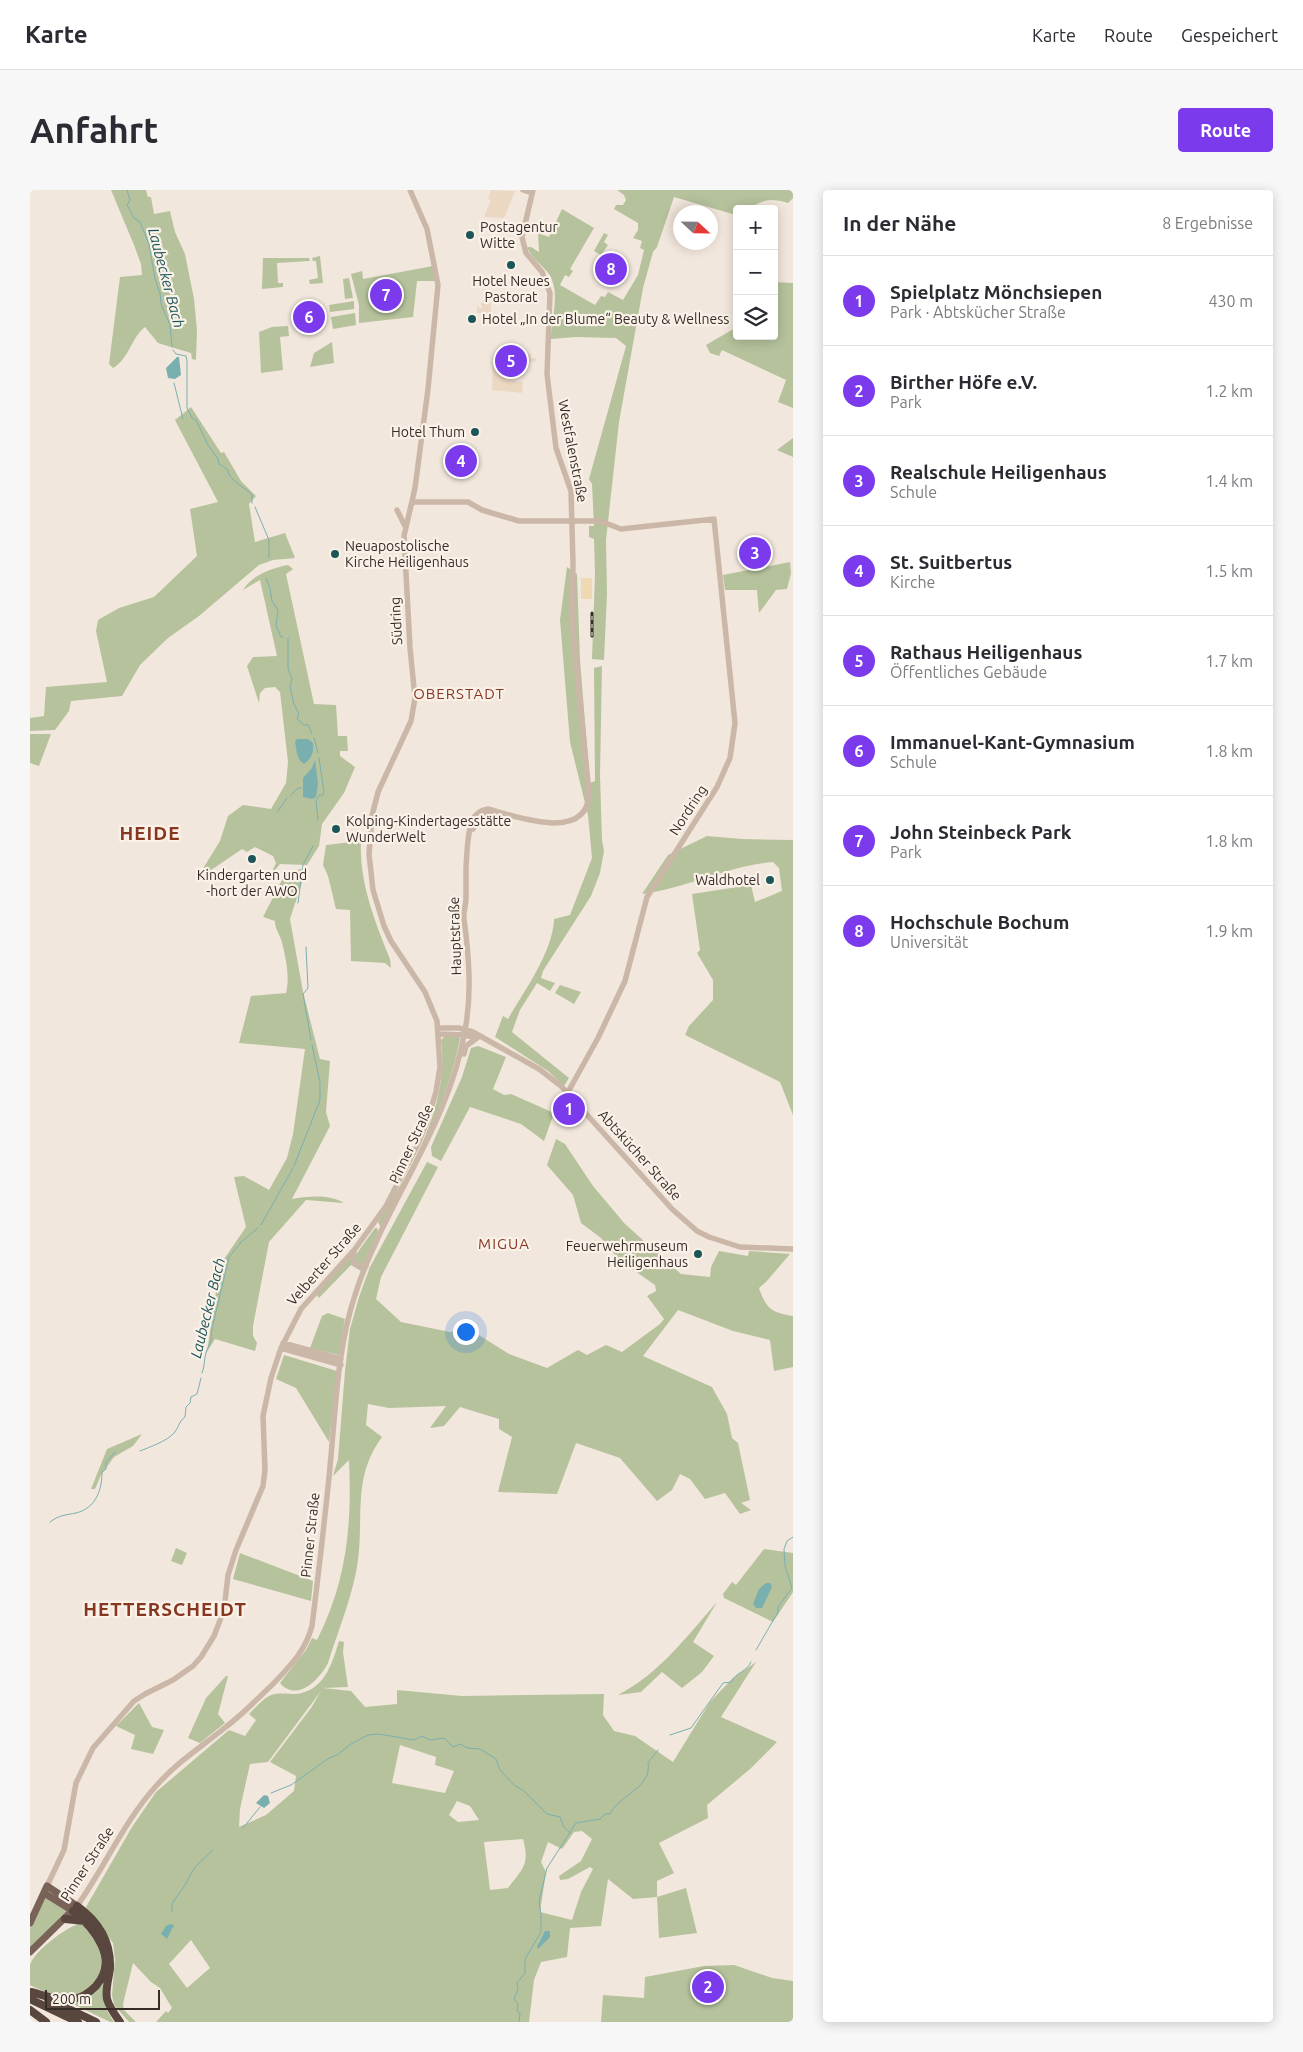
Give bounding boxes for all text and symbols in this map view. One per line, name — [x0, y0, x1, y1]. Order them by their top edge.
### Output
text: Karte — [25, 21, 87, 48]
text: Karte — [1032, 25, 1076, 45]
text: Route — [1104, 25, 1153, 45]
text: Gespeichert — [1181, 25, 1278, 45]
button: Route — [1178, 108, 1273, 152]
text: Anfahrt — [30, 110, 158, 150]
north arrow — [673, 205, 718, 250]
map controls — [733, 205, 778, 340]
button: + — [733, 205, 778, 250]
text: In der Nähe — [843, 211, 956, 235]
text: 8 Ergebnisse — [1162, 214, 1253, 232]
place label: Postagentur Witte — [480, 219, 558, 251]
water label: Laubecker Bach — [145, 226, 188, 330]
marker: Postagentur Witte — [464, 229, 476, 241]
pin: 8 — [595, 250, 627, 288]
button: − — [733, 250, 778, 295]
marker: Hotel Neues Pastorat — [505, 259, 517, 271]
place label: Hotel Neues Pastorat — [472, 273, 550, 305]
pin: 7 — [370, 276, 402, 314]
text: Spielplatz Mönchsiepen — [890, 281, 1102, 303]
text: 1 — [854, 292, 864, 310]
text: 430 m — [1208, 292, 1253, 310]
button: layers — [733, 295, 778, 340]
pin: 6 — [293, 298, 325, 336]
text: Park · Abtskücher Straße — [890, 303, 1066, 321]
place label: Hotel „In der Blume“ Beauty & Wellness — [482, 311, 729, 327]
marker: Hotel „In der Blume“ Beauty & Wellness — [466, 313, 478, 325]
pin: 5 — [495, 342, 527, 380]
text: Birther Höfe e.V. — [890, 371, 1037, 393]
text: 2 — [854, 382, 864, 400]
text: 1.2 km — [1205, 382, 1253, 400]
text: Park — [890, 393, 922, 411]
street label: Westfalenstraße — [555, 398, 591, 504]
place label: Hotel Thum — [391, 424, 465, 440]
marker: Hotel Thum — [469, 426, 481, 438]
pin: 4 — [445, 442, 477, 480]
text: Realschule Heiligenhaus — [890, 461, 1107, 483]
text: 3 — [854, 472, 864, 490]
text: 1.4 km — [1205, 472, 1253, 490]
text: Schule — [890, 483, 937, 501]
pin: 3 — [739, 534, 771, 572]
place label: Neuapostolische Kirche Heiligenhaus — [345, 538, 469, 570]
marker: Neuapostolische Kirche Heiligenhaus — [329, 548, 341, 560]
text: St. Suitbertus — [890, 551, 1012, 573]
text: 4 — [854, 562, 864, 580]
text: 1.5 km — [1205, 562, 1253, 580]
text: Kirche — [890, 573, 935, 591]
street label: Südring — [387, 596, 405, 646]
text: Rathaus Heiligenhaus — [890, 641, 1082, 663]
text: 5 — [854, 652, 864, 670]
text: 1.7 km — [1205, 652, 1253, 670]
text: Öffentliches Gebäude — [890, 663, 1047, 681]
district label: OBERSTADT — [413, 685, 505, 702]
text: Immanuel-Kant-Gymnasium — [890, 731, 1135, 753]
text: 6 — [854, 742, 864, 760]
text: 1.8 km — [1205, 742, 1253, 760]
text: Schule — [890, 753, 937, 771]
street label: Nordring — [666, 782, 710, 838]
place label: Kolping-Kindertagesstätte WunderWelt — [346, 813, 511, 845]
text: John Steinbeck Park — [890, 821, 1071, 843]
district label: HEIDE — [120, 822, 180, 844]
marker: Kolping-Kindertagesstätte WunderWelt — [330, 823, 342, 835]
text: 7 — [854, 832, 864, 850]
text: 1.8 km — [1205, 832, 1253, 850]
text: Park — [890, 843, 922, 861]
marker: Kindergarten und -hort der AWO — [246, 853, 258, 865]
place label: Kindergarten und -hort der AWO — [197, 867, 307, 899]
place label: Waldhotel — [695, 872, 760, 888]
marker: Waldhotel — [764, 874, 776, 886]
street label: Hauptstraße — [446, 896, 464, 976]
text: Hochschule Bochum — [890, 911, 1069, 933]
text: 8 — [854, 922, 864, 940]
text: 1.9 km — [1205, 922, 1253, 940]
text: Universität — [890, 933, 968, 951]
pin: 1 — [553, 1090, 585, 1128]
street label: Pinner Straße — [386, 1102, 436, 1186]
street label: Abtskücher Straße — [595, 1106, 685, 1204]
street label: Velberter Straße — [284, 1219, 364, 1309]
district label: MIGUA — [478, 1235, 530, 1252]
place label: Feuerwehrmuseum Heiligenhaus — [566, 1238, 688, 1270]
marker: Feuerwehrmuseum Heiligenhaus — [692, 1248, 704, 1260]
water label: Laubecker Bach — [187, 1256, 228, 1360]
your location — [453, 1319, 479, 1345]
street label: Pinner Straße — [298, 1492, 322, 1578]
district label: HETTERSCHEIDT — [83, 1598, 247, 1620]
street label: Pinner Straße — [57, 1824, 117, 1904]
pin: 2 — [692, 1968, 724, 2006]
scale bar — [45, 1987, 160, 2010]
text: 200 m — [52, 1991, 91, 2007]

